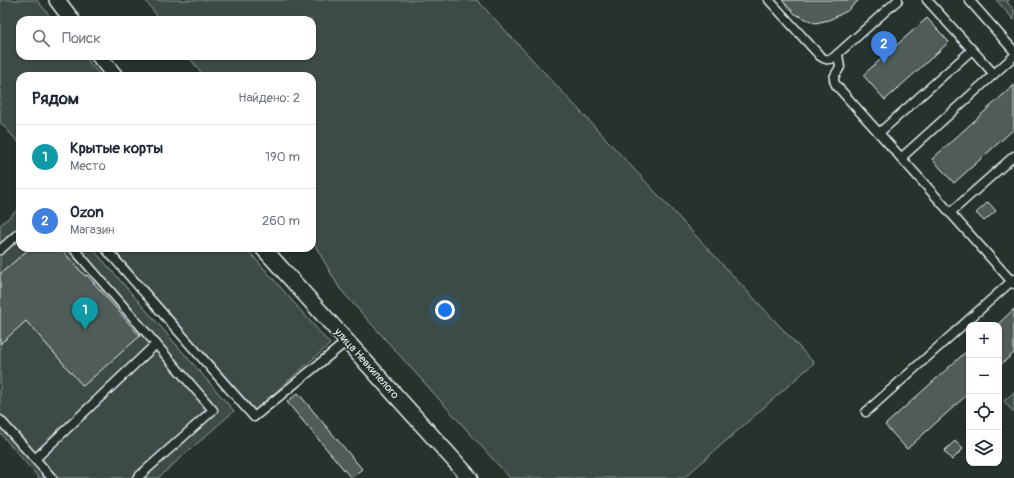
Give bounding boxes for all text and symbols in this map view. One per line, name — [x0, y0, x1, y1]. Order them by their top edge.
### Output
search box — [16, 16, 316, 60]
icon: search — [30, 27, 52, 49]
text: Поиск — [62, 29, 101, 48]
pin: 2 — [871, 31, 897, 64]
text: Рядом — [32, 88, 79, 109]
text: Найдено: 2 — [238, 90, 300, 106]
text: Крытые корты — [70, 139, 163, 158]
text: 1 — [42, 149, 48, 165]
text: 190 m — [265, 149, 300, 165]
text: Место — [70, 158, 106, 174]
text: Ozon — [70, 203, 104, 222]
text: 2 — [41, 213, 49, 229]
text: 260 m — [262, 213, 300, 229]
text: Магазин — [70, 222, 114, 238]
pin: 1 — [72, 297, 98, 330]
your location — [435, 300, 455, 320]
map controls — [966, 322, 1002, 466]
button: + — [966, 322, 1002, 358]
street label: улица Невкипелого — [331, 325, 402, 401]
button: − — [966, 358, 1002, 394]
button: locate — [966, 394, 1002, 430]
button: layers — [966, 430, 1002, 466]

